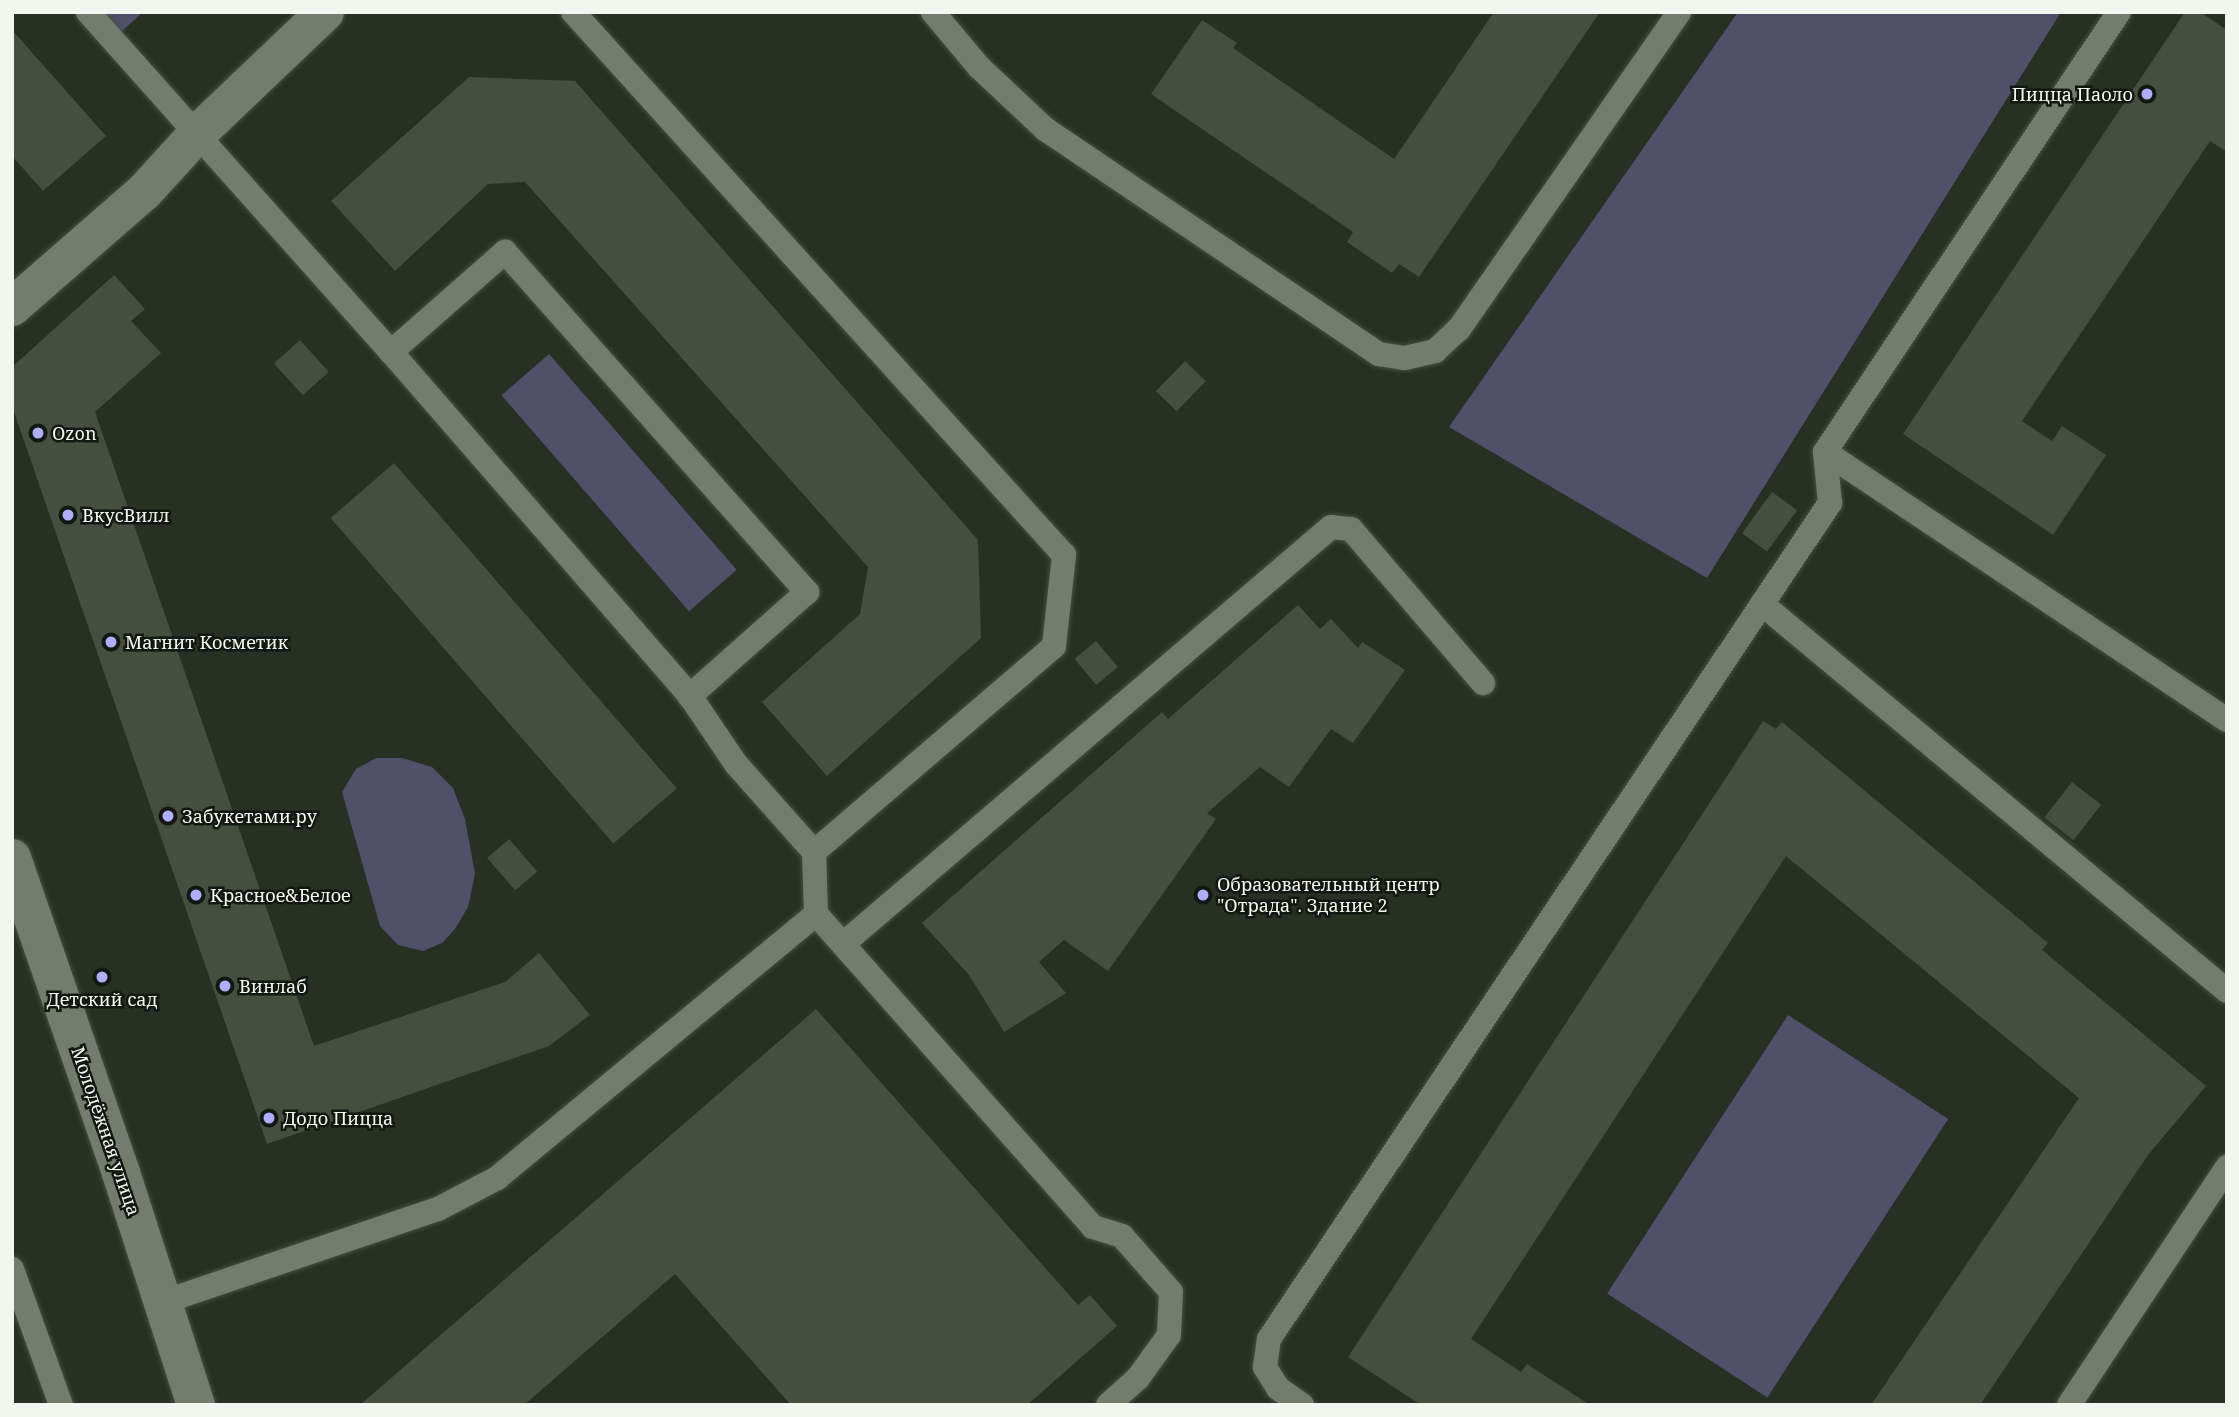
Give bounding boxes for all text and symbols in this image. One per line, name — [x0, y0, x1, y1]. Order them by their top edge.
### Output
place label: Пицца Паоло — [2012, 83, 2133, 105]
marker: Пицца Паоло — [2139, 86, 2155, 102]
place label: Ozon — [52, 422, 97, 444]
marker: Ozon — [30, 425, 46, 441]
place label: ВкусВилл — [82, 504, 170, 526]
marker: ВкусВилл — [60, 507, 76, 523]
place label: Магнит Косметик — [125, 631, 288, 653]
marker: Магнит Косметик — [103, 634, 119, 650]
place label: Забукетами.ру — [182, 805, 317, 827]
marker: Забукетами.ру — [160, 808, 176, 824]
place label: Образовательный центр "Отрада". Здание 2 — [1217, 874, 1440, 917]
place label: Красное&Белое — [210, 884, 351, 906]
marker: Красное&Белое — [188, 887, 204, 903]
marker: Образовательный центр "Отрада". Здание 2 — [1195, 887, 1211, 903]
marker: Детский сад — [94, 969, 110, 985]
place label: Винлаб — [239, 975, 307, 997]
marker: Винлаб — [217, 978, 233, 994]
place label: Детский сад — [46, 988, 158, 1010]
street label: Молодёжная улица — [67, 1044, 145, 1218]
place label: Додо Пицца — [283, 1107, 393, 1129]
marker: Додо Пицца — [261, 1110, 277, 1126]

